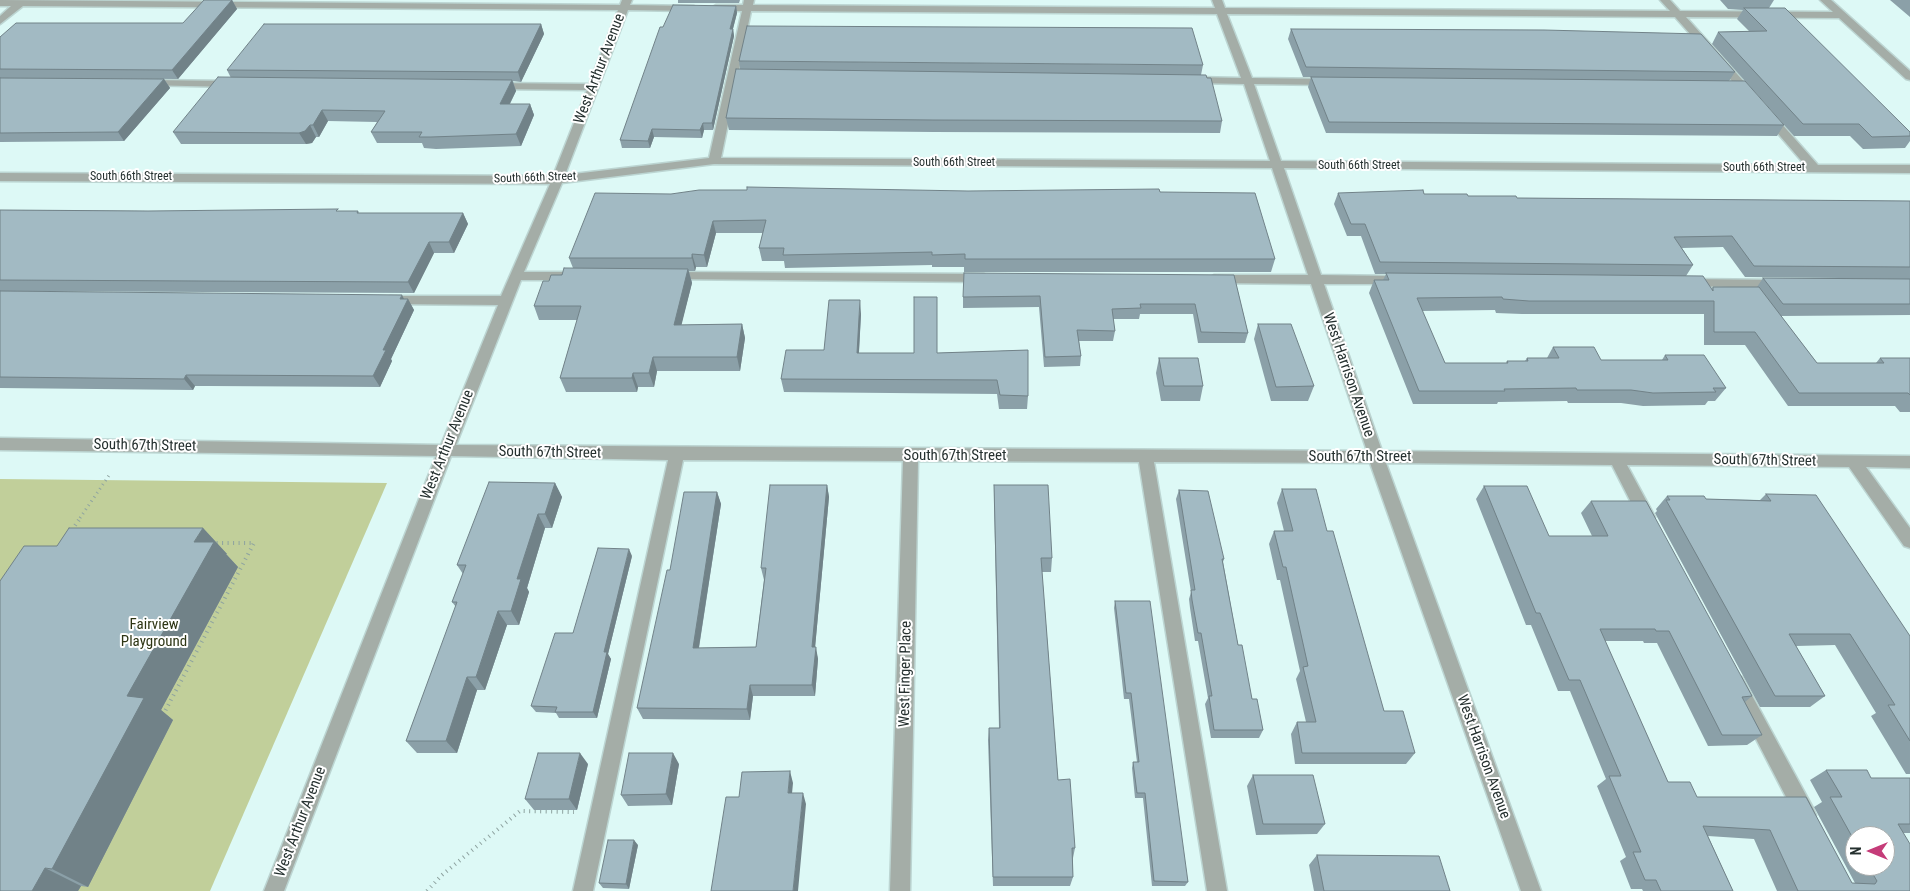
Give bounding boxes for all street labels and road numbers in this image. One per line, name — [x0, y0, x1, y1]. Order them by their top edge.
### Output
street label: West Arthur Avenue — [571, 11, 629, 127]
street label: South 66th Street — [913, 156, 995, 170]
street label: South 66th Street — [1318, 159, 1400, 173]
street label: South 66th Street — [1723, 161, 1805, 175]
street label: South 66th Street — [494, 169, 576, 187]
street label: South 66th Street — [90, 170, 172, 184]
street label: West Harrison Avenue — [1318, 310, 1378, 440]
street label: West Arthur Avenue — [418, 388, 478, 502]
street label: South 67th Street — [93, 436, 197, 456]
street label: South 67th Street — [498, 443, 602, 463]
street label: South 67th Street — [904, 447, 1006, 465]
street label: South 67th Street — [1309, 448, 1411, 466]
street label: South 67th Street — [1713, 451, 1817, 471]
street label: West Finger Place — [896, 621, 916, 727]
street label: West Harrison Avenue — [1452, 693, 1514, 821]
street label: West Arthur Avenue — [272, 764, 330, 880]

